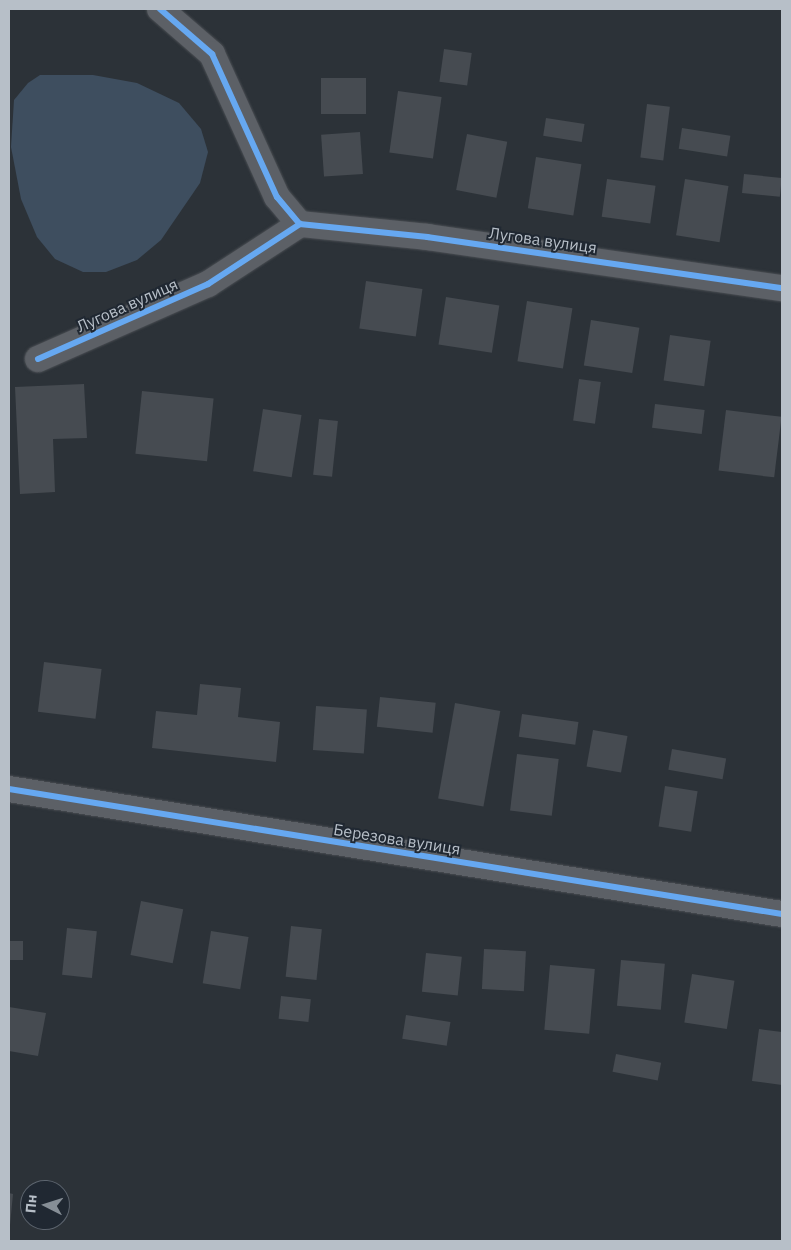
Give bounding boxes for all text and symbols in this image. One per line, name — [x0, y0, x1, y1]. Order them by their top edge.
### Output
street label: Лугова вулиця — [488, 223, 598, 257]
street label: Лугова вулиця — [73, 274, 181, 336]
street label: Березова вулиця — [332, 819, 462, 859]
north arrow — [20, 1180, 70, 1230]
text: Пн — [21, 1194, 41, 1214]

